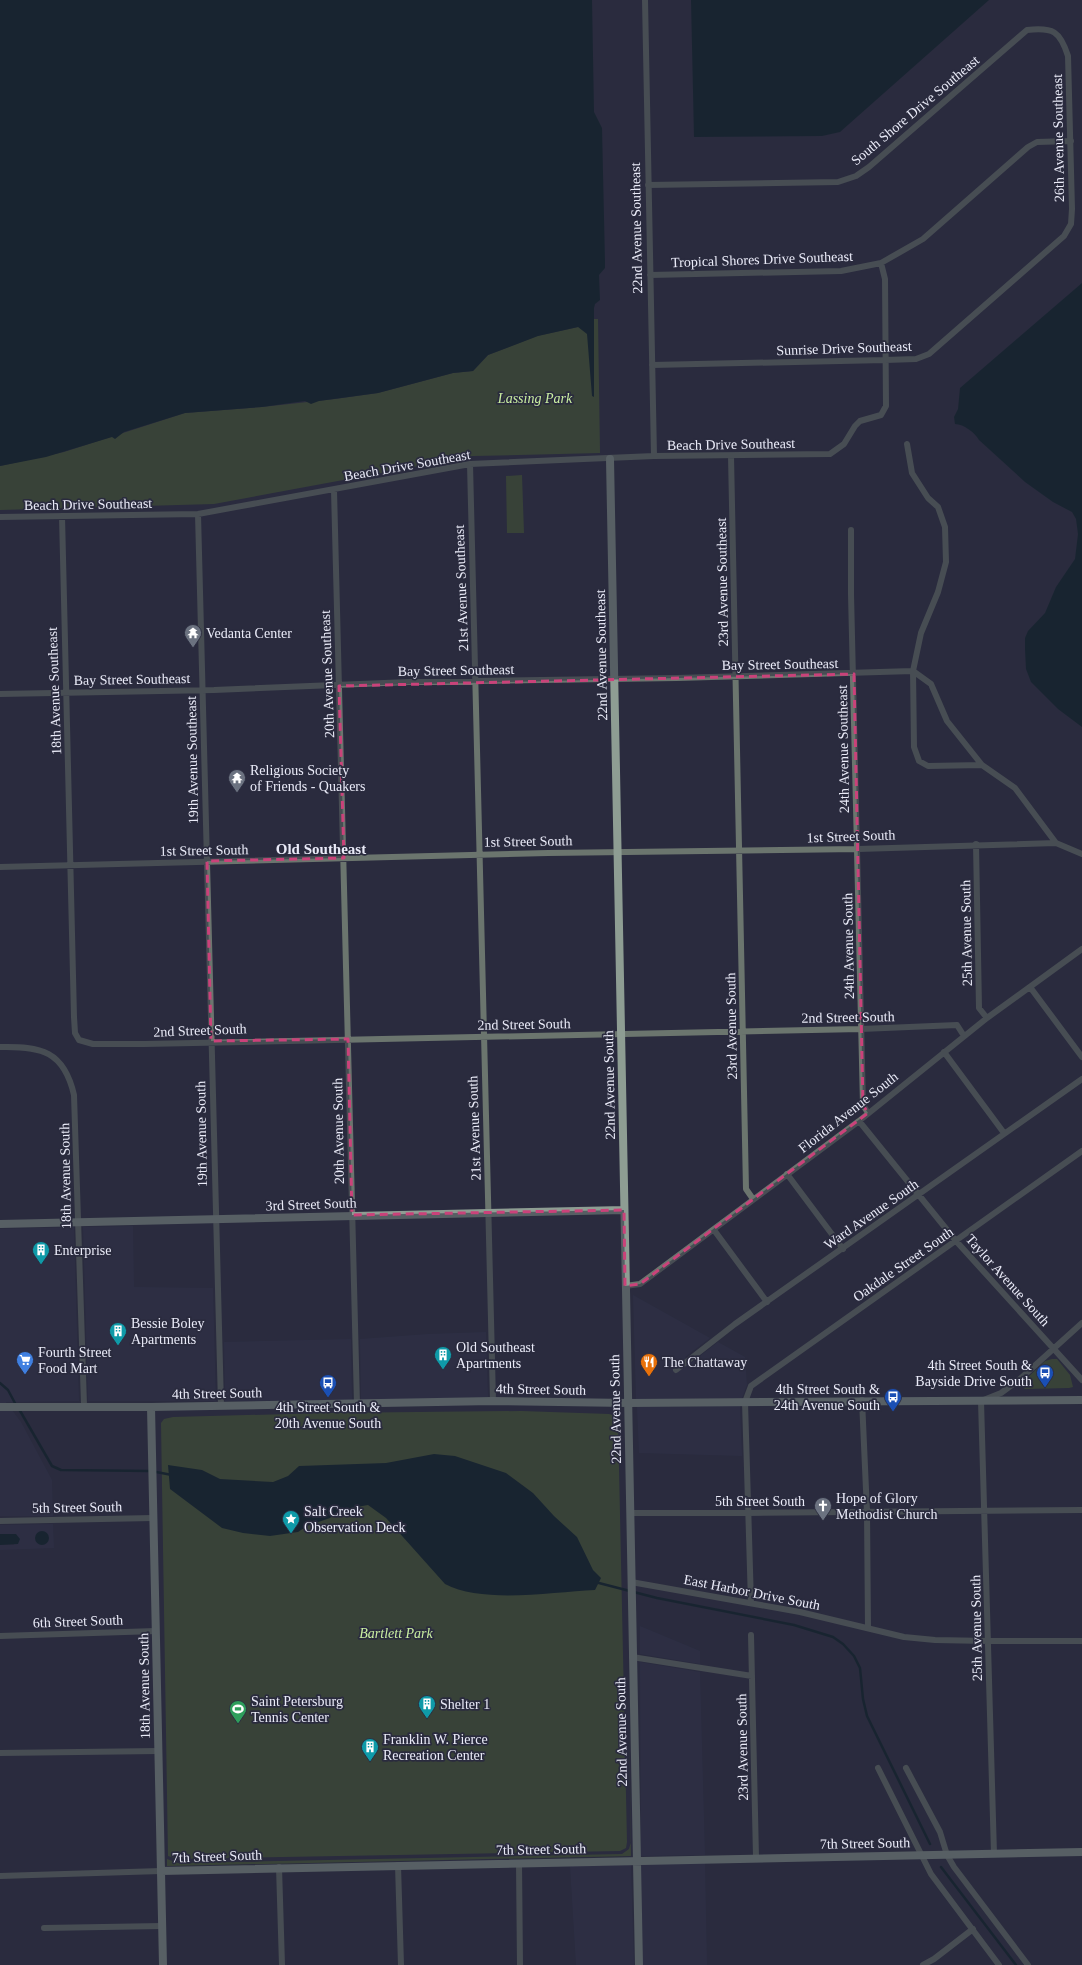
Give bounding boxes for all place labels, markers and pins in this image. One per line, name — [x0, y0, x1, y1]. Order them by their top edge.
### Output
temple icon: Vedanta Center — [183, 623, 203, 648]
place label: Vedanta Center — [206, 626, 292, 641]
place label: Religious Society of Friends - Quakers — [250, 763, 365, 794]
temple icon: Religious Society of Friends - Quakers — [227, 768, 247, 793]
building icon: Enterprise — [31, 1240, 51, 1265]
place label: Enterprise — [54, 1243, 112, 1258]
place label: Bessie Boley Apartments — [131, 1316, 205, 1347]
building icon: Bessie Boley Apartments — [108, 1321, 128, 1346]
place label: Old Southeast Apartments — [456, 1340, 535, 1371]
place label: Fourth Street Food Mart — [38, 1345, 112, 1376]
building icon: Old Southeast Apartments — [433, 1345, 453, 1370]
supermarket icon: Fourth Street Food Mart — [15, 1350, 35, 1375]
restaurant icon: The Chattaway — [639, 1352, 659, 1377]
place label: The Chattaway — [662, 1355, 747, 1370]
place label: 4th Street South & Bayside Drive South — [915, 1358, 1032, 1389]
bus stop icon: 4th Street South & Bayside Drive South — [1035, 1363, 1055, 1388]
bus stop icon: 4th Street South & 20th Avenue South — [318, 1373, 338, 1398]
place label: 4th Street South & 24th Avenue South — [774, 1382, 880, 1413]
bus stop icon: 4th Street South & 24th Avenue South — [883, 1387, 903, 1412]
place label: 4th Street South & 20th Avenue South — [275, 1400, 381, 1431]
place label: Hope of Glory Methodist Church — [836, 1491, 938, 1522]
church icon: Hope of Glory Methodist Church — [813, 1496, 833, 1521]
place label: Salt Creek Observation Deck — [304, 1504, 405, 1535]
place icon: Salt Creek Observation Deck — [281, 1509, 301, 1534]
place label: Saint Petersburg Tennis Center — [251, 1694, 343, 1725]
building icon: Shelter 1 — [417, 1694, 437, 1719]
place label: Shelter 1 — [440, 1697, 490, 1712]
sports icon: Saint Petersburg Tennis Center — [228, 1699, 248, 1724]
place label: Franklin W. Pierce Recreation Center — [383, 1732, 488, 1763]
building icon: Franklin W. Pierce Recreation Center — [360, 1737, 380, 1762]

